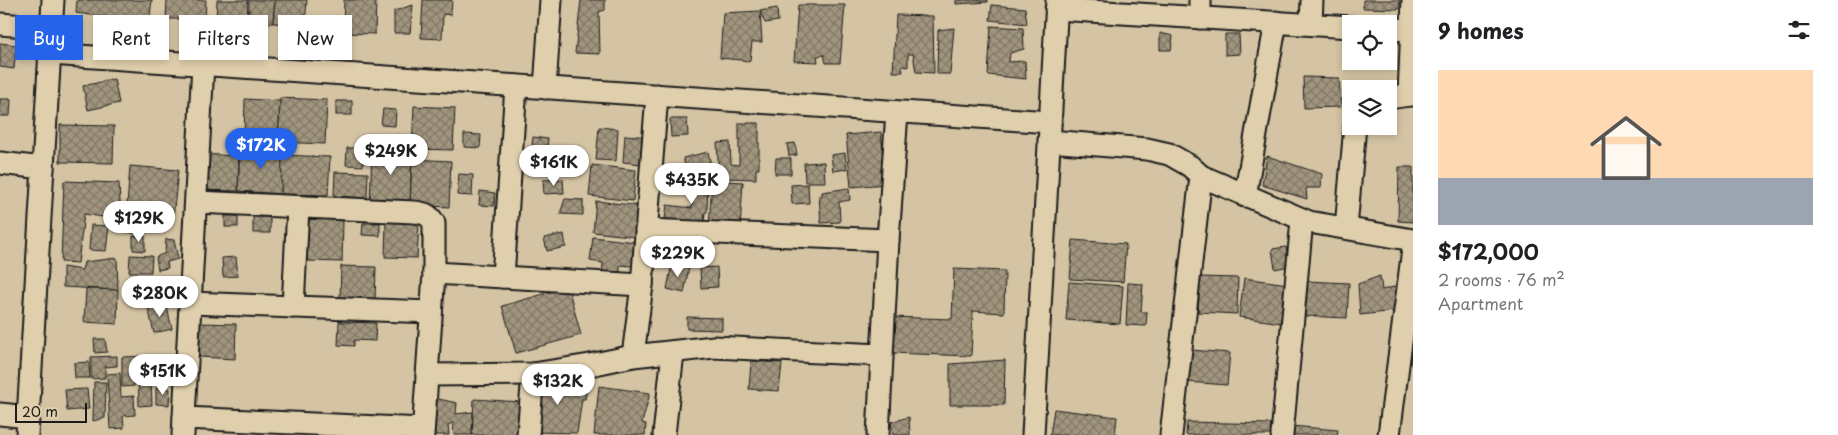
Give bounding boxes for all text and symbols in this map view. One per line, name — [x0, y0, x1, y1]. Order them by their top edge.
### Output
text: 9 homes — [1438, 14, 1524, 46]
chip: Buy — [15, 15, 83, 60]
chip: Rent — [93, 15, 169, 60]
chip: Filters — [179, 15, 268, 60]
chip: New — [278, 15, 352, 60]
map controls — [1342, 15, 1397, 135]
button: locate — [1342, 15, 1397, 70]
icon: filters — [1785, 16, 1813, 44]
button: layers — [1342, 80, 1397, 135]
icon: home — [1581, 103, 1671, 193]
pin: $172K — [226, 128, 296, 170]
text: $172K — [236, 132, 286, 156]
pin: $249K — [356, 134, 426, 176]
text: $249K — [365, 138, 417, 162]
pin: $161K — [519, 144, 589, 187]
text: $161K — [530, 149, 578, 173]
pin: $435K — [657, 162, 727, 205]
text: $435K — [665, 167, 719, 191]
pin: $129K — [104, 200, 174, 243]
text: $129K — [114, 205, 164, 229]
text: $172,000 — [1438, 235, 1539, 267]
pin: $229K — [643, 236, 713, 278]
text: $229K — [651, 240, 705, 264]
text: 2 rooms · 76 m² — [1438, 267, 1565, 291]
pin: $280K — [125, 276, 195, 318]
text: $280K — [132, 280, 188, 304]
text: Apartment — [1438, 291, 1523, 315]
pin: $151K — [128, 354, 198, 396]
text: $151K — [140, 358, 186, 382]
pin: $132K — [523, 364, 593, 406]
text: $132K — [533, 368, 583, 392]
scale bar — [15, 400, 88, 423]
text: 20 m — [22, 401, 58, 422]

